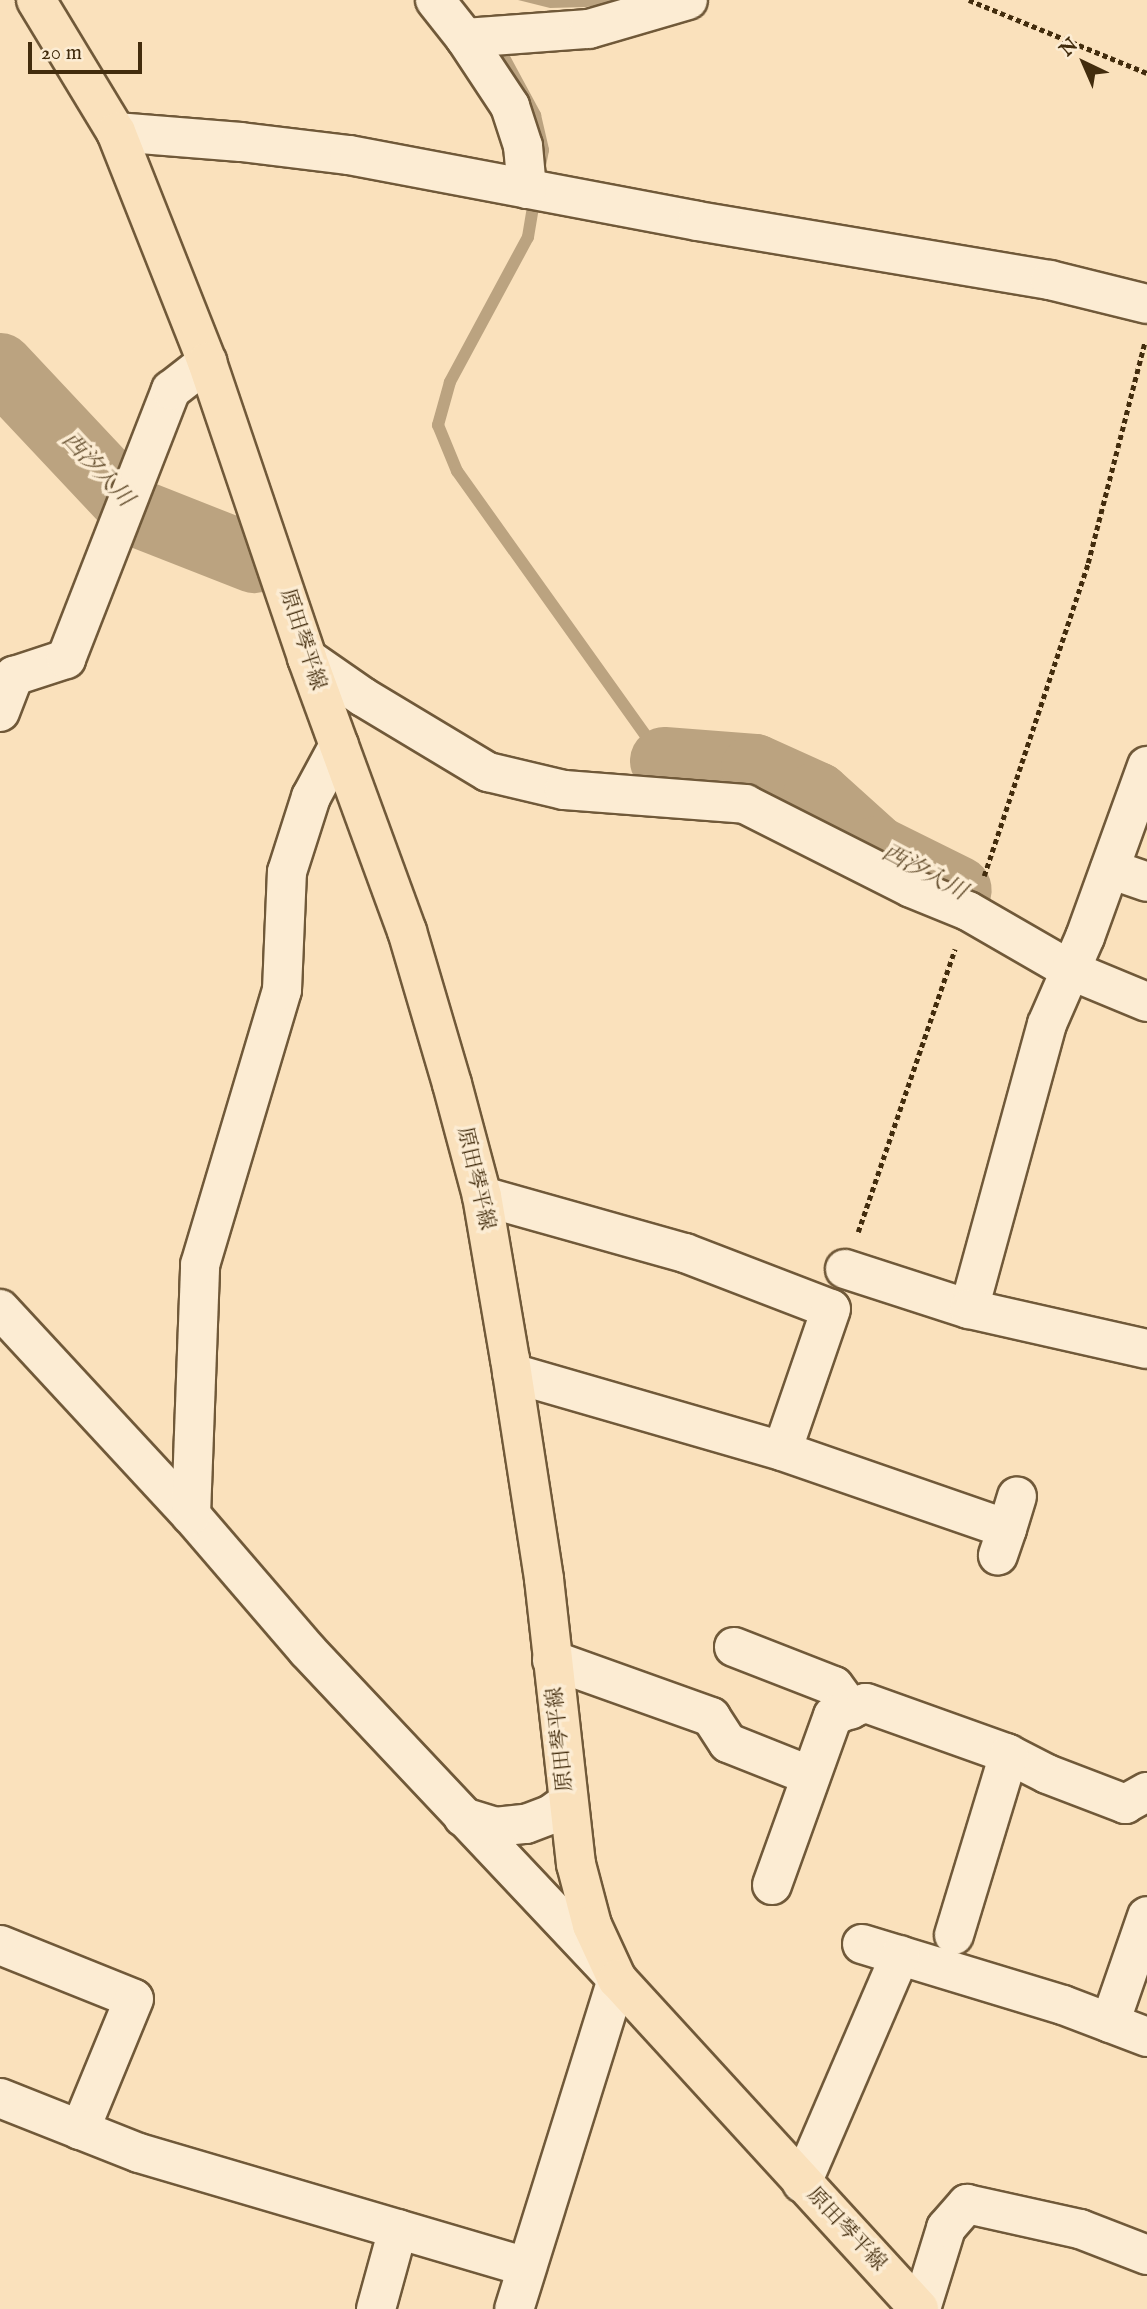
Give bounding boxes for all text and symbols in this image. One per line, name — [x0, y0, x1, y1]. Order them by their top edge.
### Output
scale bar — [32, 28, 145, 72]
north arrow — [1049, 28, 1119, 98]
text: N — [1055, 34, 1084, 62]
text: 20 m — [41, 40, 82, 67]
water label: 西汐入川 — [56, 427, 138, 513]
street label: 原田琴平線 — [274, 586, 330, 694]
water label: 西汐入川 — [877, 839, 971, 907]
street label: 原田琴平線 — [451, 1125, 499, 1233]
street label: 原田琴平線 — [543, 1685, 579, 1793]
street label: 原田琴平線 — [801, 2183, 891, 2277]

